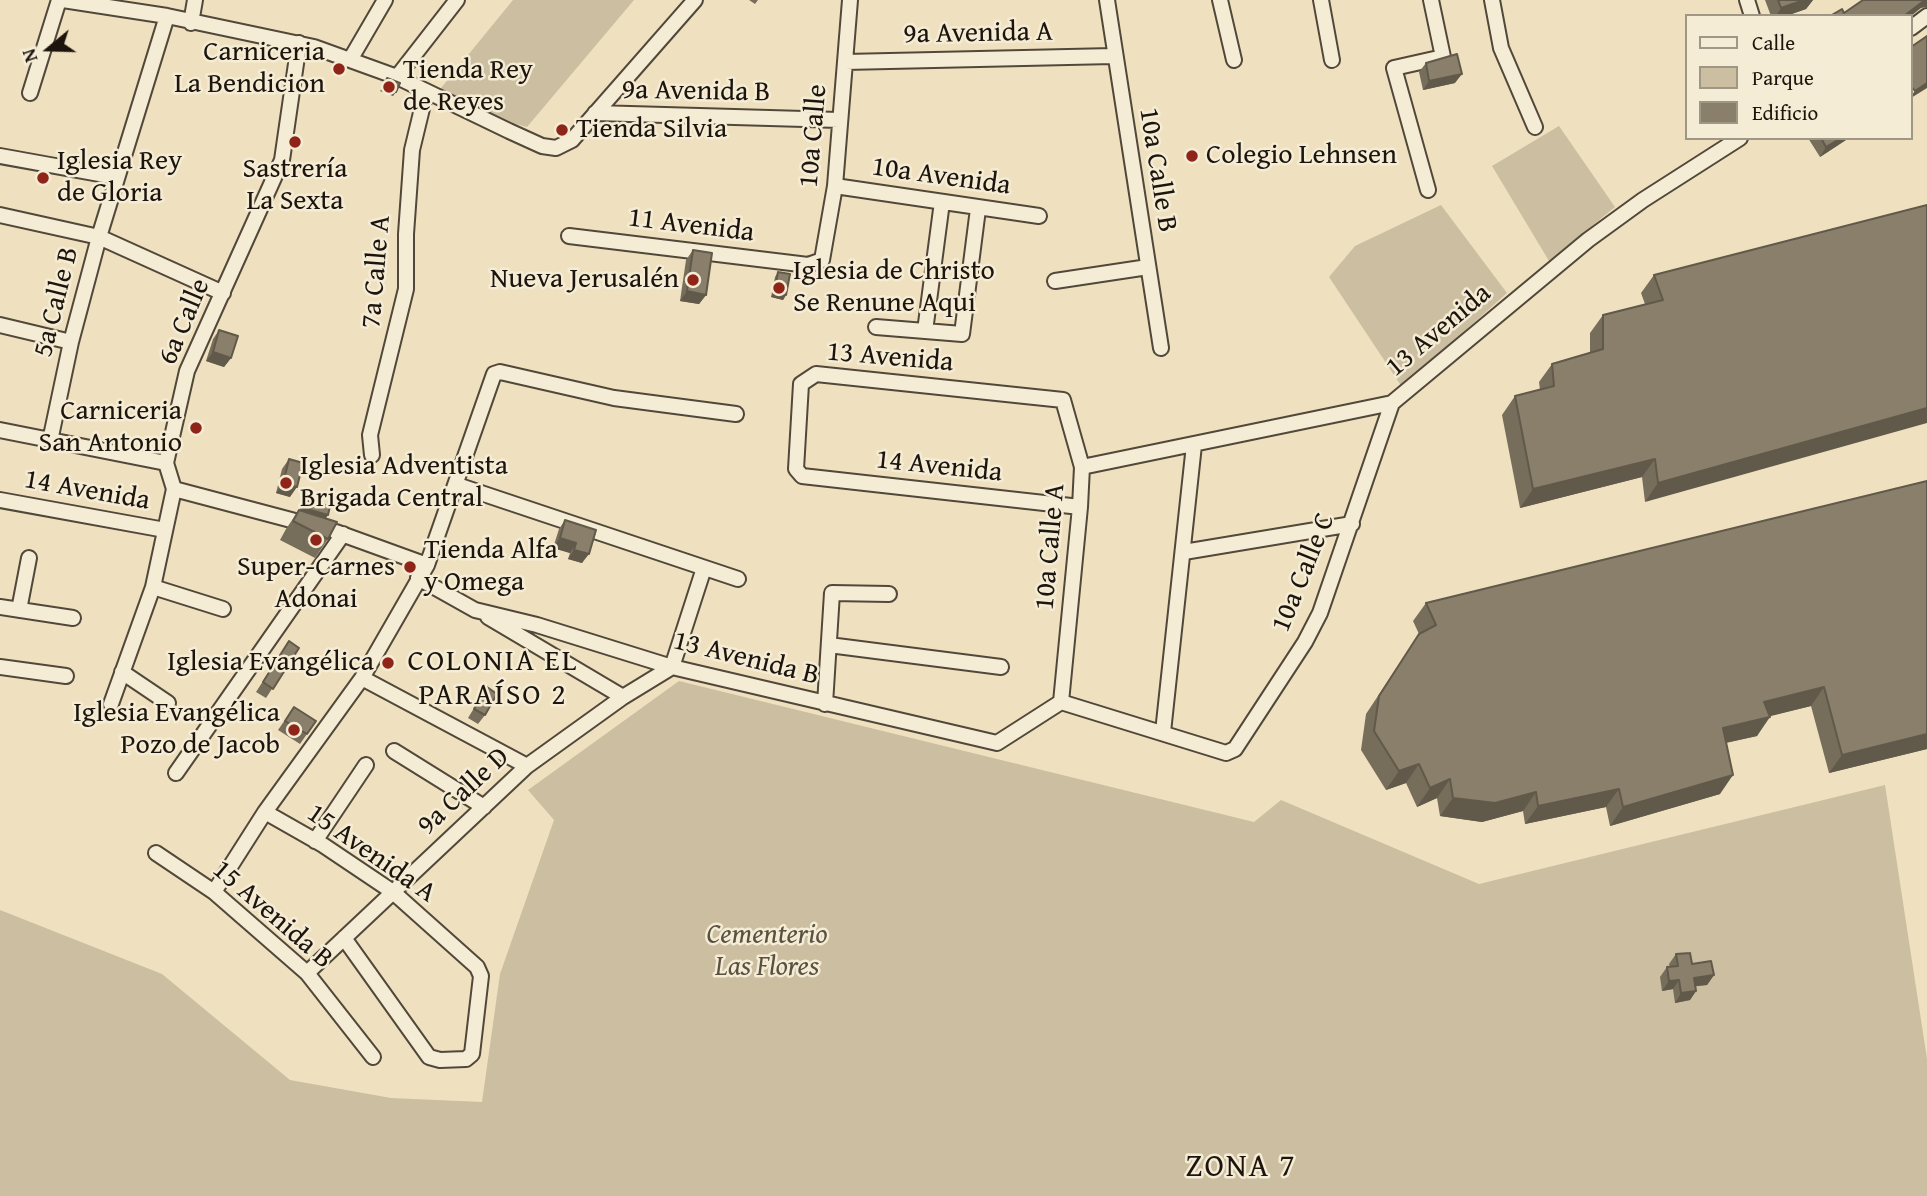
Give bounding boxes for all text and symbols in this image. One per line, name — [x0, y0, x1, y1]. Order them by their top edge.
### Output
north arrow — [14, 14, 84, 84]
legend — [1686, 14, 1913, 140]
street label: 9a Avenida A — [903, 16, 1053, 52]
text: Calle — [1752, 27, 1795, 58]
place label: Carniceria La Bendicion — [174, 36, 325, 102]
text: N — [14, 45, 44, 66]
place label: Tienda Rey de Reyes — [403, 54, 533, 120]
marker: Carniceria La Bendicion — [331, 61, 347, 77]
text: Parque — [1752, 62, 1814, 93]
street label: 9a Avenida B — [621, 74, 771, 110]
marker: Tienda Rey de Reyes — [381, 79, 397, 95]
street label: 10a Calle — [793, 83, 835, 189]
text: Edificio — [1752, 97, 1818, 128]
street label: 10a Calle B — [1131, 105, 1183, 235]
place label: Tienda Silvia — [576, 113, 727, 147]
marker: Tienda Silvia — [554, 122, 570, 138]
marker: Sastrería La Sexta — [287, 134, 303, 150]
place label: Colegio Lehnsen — [1206, 139, 1397, 173]
place label: Iglesia Rey de Gloria — [57, 145, 182, 211]
marker: Colegio Lehnsen — [1184, 148, 1200, 164]
street label: 10a Avenida — [869, 151, 1013, 203]
place label: Sastrería La Sexta — [243, 153, 347, 219]
marker: Iglesia Rey de Gloria — [35, 170, 51, 186]
street label: 11 Avenida — [626, 202, 756, 250]
street label: 7a Calle A — [355, 214, 399, 330]
street label: 5a Calle B — [27, 243, 87, 361]
place label: Iglesia de Christo Se Renune Aqui — [793, 255, 995, 321]
place label: Nueva Jerusalén — [490, 263, 679, 297]
marker: Nueva Jerusalén — [685, 272, 701, 288]
street label: 6a Calle — [152, 274, 218, 370]
street label: 13 Avenida — [1380, 277, 1498, 385]
marker: Iglesia de Christo Se Renune Aqui — [771, 280, 787, 296]
street label: 13 Avenida — [825, 336, 955, 380]
place label: Carniceria San Antonio — [38, 395, 182, 461]
marker: Carniceria San Antonio — [188, 420, 204, 436]
street label: 14 Avenida — [874, 444, 1004, 490]
place label: Iglesia Adventista Brigada Central — [300, 450, 508, 516]
street label: 14 Avenida — [22, 463, 152, 519]
marker: Iglesia Adventista Brigada Central — [278, 475, 294, 491]
street label: 10a Calle A — [1029, 482, 1073, 612]
street label: 10a Calle C — [1265, 509, 1343, 637]
marker: Super-Carnes Adonai — [308, 532, 324, 548]
place label: Tienda Alfa y Omega — [424, 534, 558, 600]
place label: Super-Carnes Adonai — [237, 551, 395, 617]
marker: Tienda Alfa y Omega — [402, 559, 418, 575]
street label: 13 Avenida B — [670, 625, 822, 693]
district label: COLONIA EL PARAÍSO 2 — [409, 644, 577, 714]
place label: Iglesia Evangélica — [167, 646, 374, 680]
marker: Iglesia Evangélica — [380, 655, 396, 671]
place label: Iglesia Evangélica Pozo de Jacob — [73, 697, 280, 763]
marker: Iglesia Evangélica Pozo de Jacob — [286, 722, 302, 738]
street label: 9a Calle D — [411, 741, 517, 843]
street label: 15 Avenida A — [300, 797, 442, 911]
street label: 15 Avenida B — [205, 853, 339, 977]
park label: Cementerio Las Flores — [707, 919, 827, 985]
district label: ZONA 7 — [1186, 1149, 1296, 1187]

